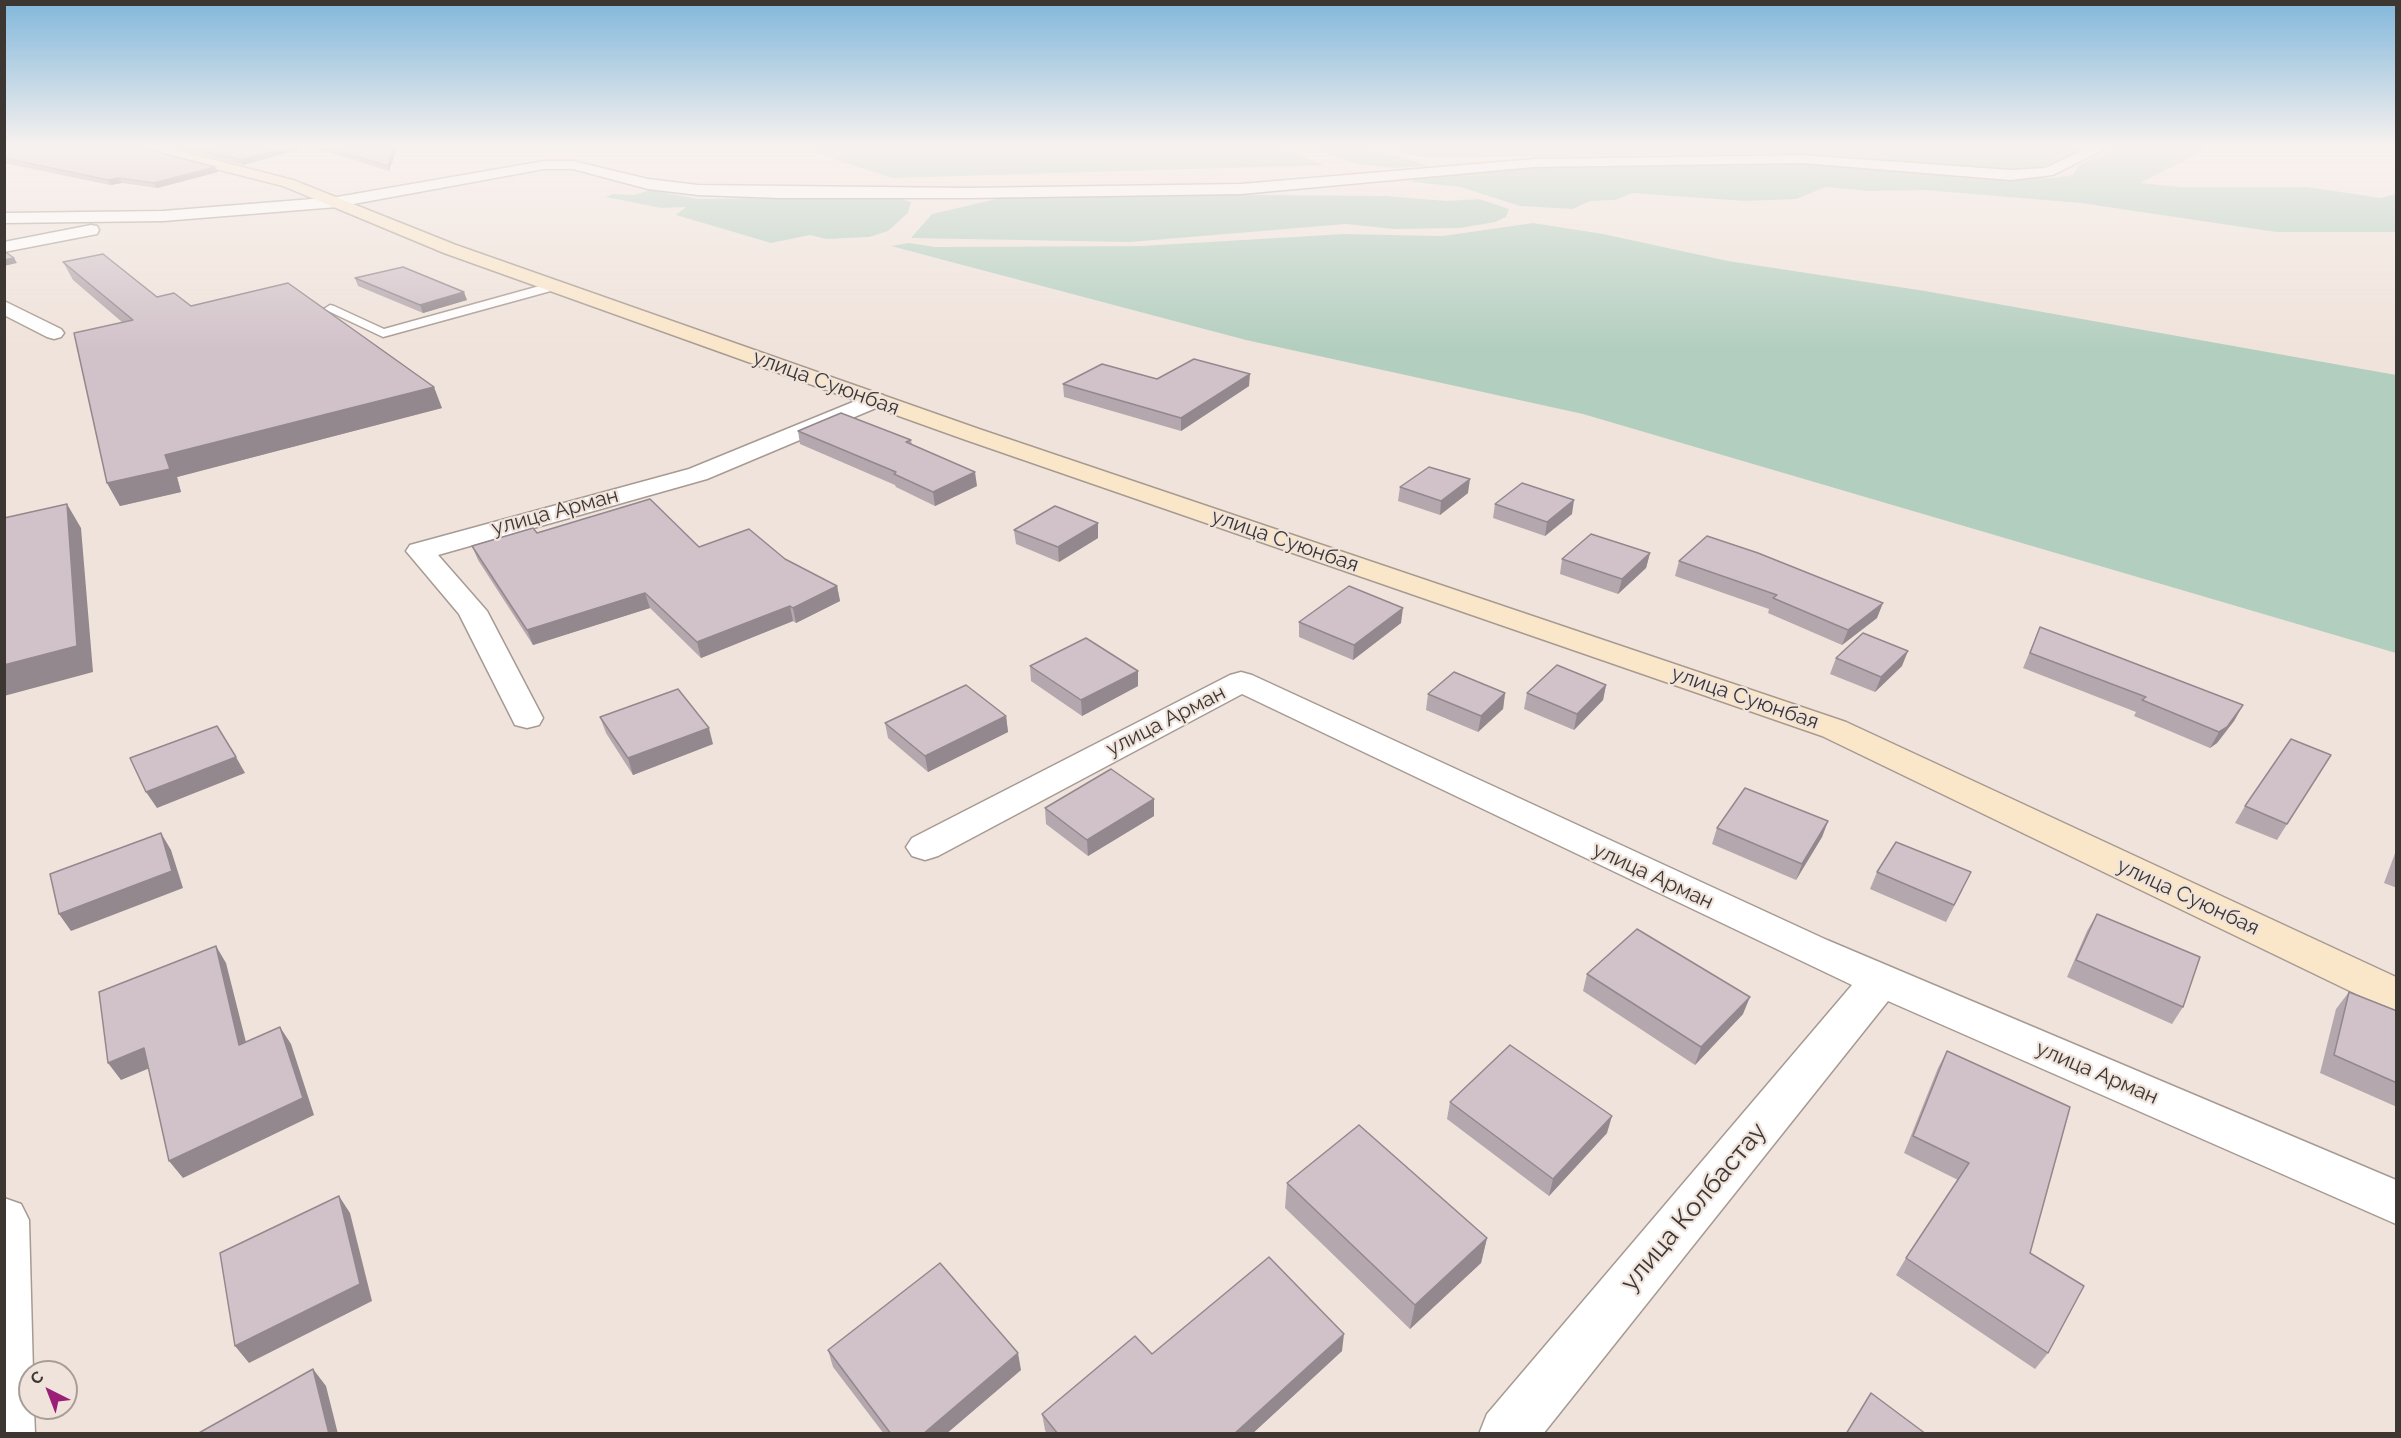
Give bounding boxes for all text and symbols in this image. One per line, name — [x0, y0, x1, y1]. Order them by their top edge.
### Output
street label: улица Суюнбая — [749, 345, 903, 421]
street label: улица Арман — [489, 483, 621, 541]
street label: улица Суюнбая — [1208, 504, 1362, 578]
street label: улица Суюнбая — [1668, 661, 1822, 735]
street label: улица Арман — [1102, 680, 1230, 762]
street label: улица Арман — [1589, 837, 1717, 915]
street label: улица Суюнбая — [2113, 853, 2263, 941]
street label: улица Арман — [2032, 1036, 2162, 1110]
street label: улица Колбастау — [1614, 1116, 1774, 1298]
north arrow — [18, 1360, 78, 1420]
text: С — [27, 1367, 47, 1388]

